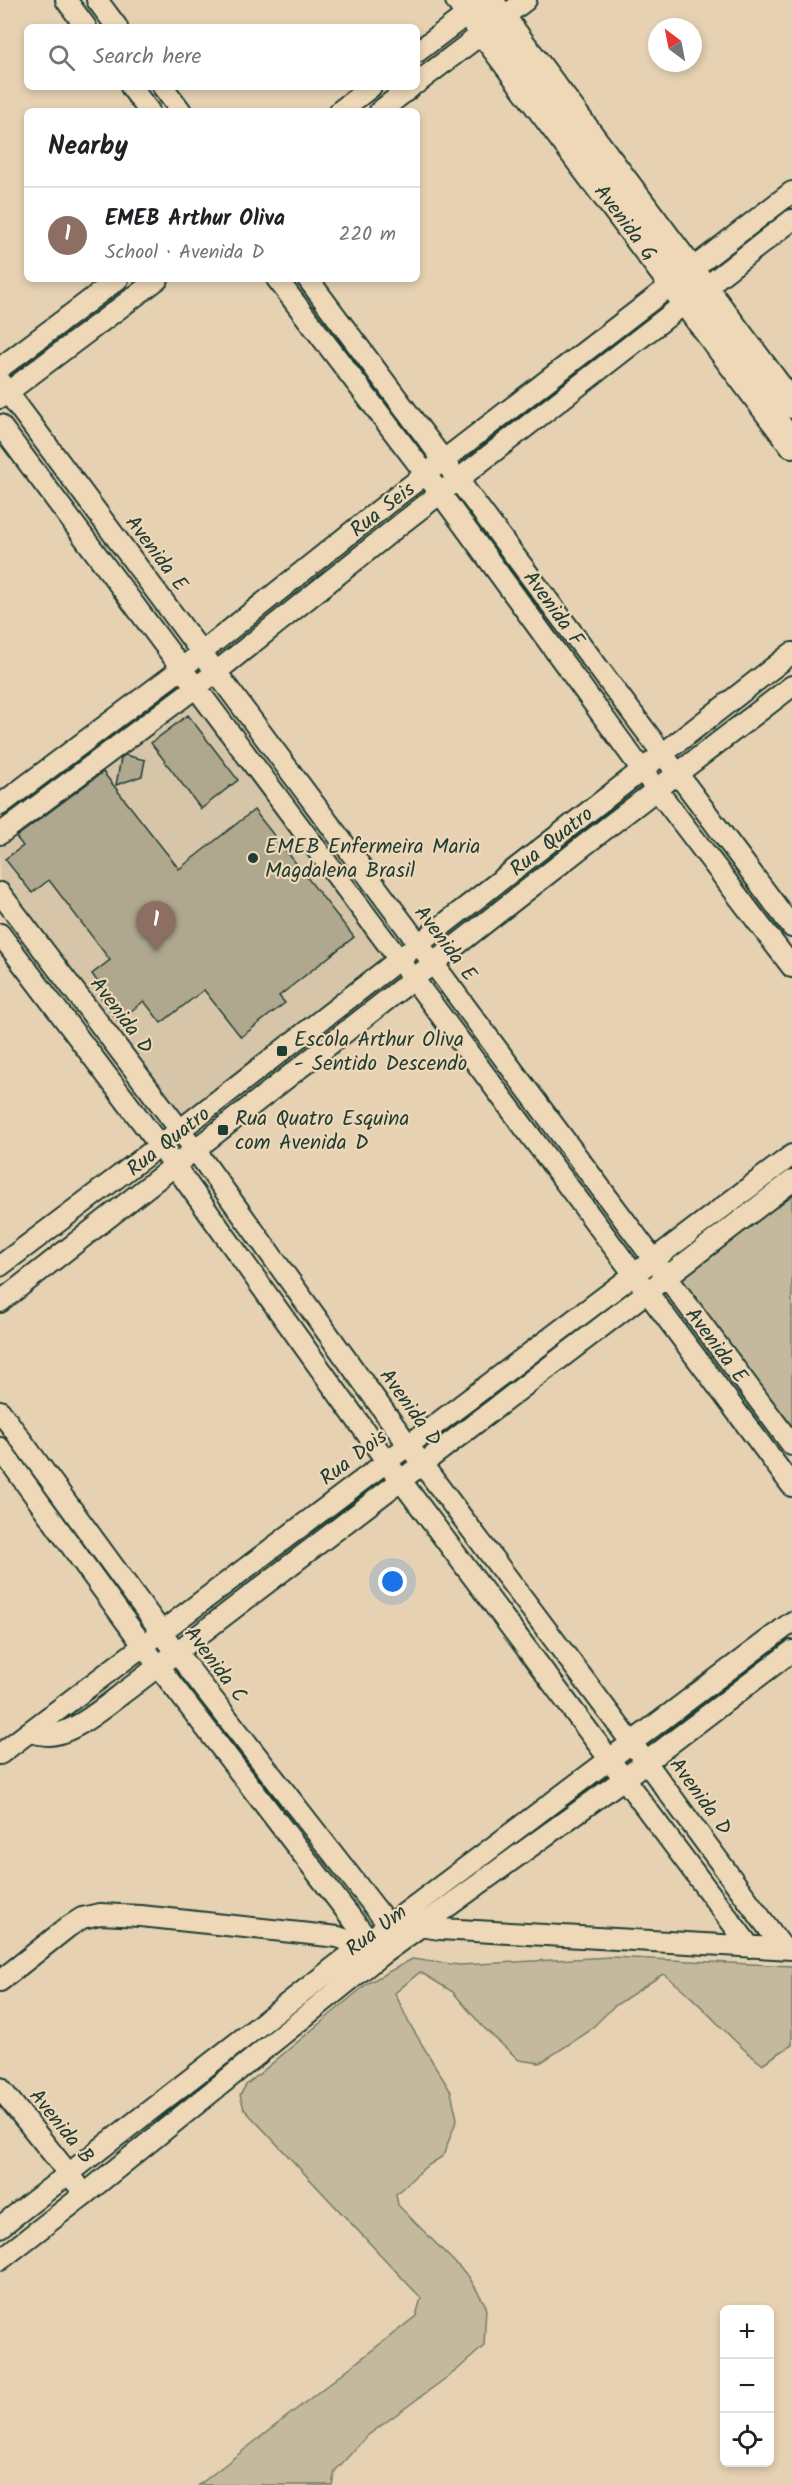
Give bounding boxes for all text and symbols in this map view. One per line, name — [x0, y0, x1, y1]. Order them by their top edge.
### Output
north arrow — [648, 18, 702, 72]
search box — [24, 24, 420, 90]
text: Search here — [93, 40, 201, 75]
icon: search — [45, 41, 78, 74]
text: Nearby — [48, 126, 128, 168]
street label: Avenida G — [585, 178, 664, 269]
text: EMEB Arthur Oliva — [105, 202, 285, 237]
text: 1 — [64, 219, 71, 251]
text: 220 m — [339, 219, 396, 251]
text: School · Avenida D — [105, 237, 264, 269]
street label: Rua Seis — [343, 474, 423, 546]
street label: Avenida E — [116, 509, 196, 600]
street label: Avenida F — [514, 564, 593, 655]
street label: Rua Quatro — [503, 799, 601, 886]
place label: EMEB Enfermeira Maria Magdalena Brasil — [265, 831, 480, 888]
marker: EMEB Enfermeira Maria Magdalena Brasil — [246, 851, 260, 865]
street label: Avenida E — [405, 899, 485, 990]
pin: 1 — [136, 902, 176, 951]
street label: Avenida D — [81, 970, 161, 1062]
place label: Escola Arthur Oliva - Sentido Descendo — [294, 1024, 467, 1081]
marker: Escola Arthur Oliva - Sentido Descendo — [275, 1044, 289, 1058]
street label: Rua Quatro — [120, 1099, 218, 1186]
place label: Rua Quatro Esquina com Avenida D — [235, 1103, 409, 1160]
marker: Rua Quatro Esquina com Avenida D — [216, 1123, 230, 1137]
street label: Avenida E — [676, 1301, 756, 1392]
street label: Avenida D — [370, 1362, 449, 1454]
street label: Rua Dois — [313, 1422, 395, 1495]
your location — [378, 1567, 407, 1596]
street label: Avenida C — [175, 1620, 255, 1710]
street label: Avenida D — [660, 1751, 739, 1843]
street label: Rua Um — [339, 1897, 415, 1965]
street label: Avenida B — [20, 2082, 102, 2172]
map controls — [720, 2305, 774, 2467]
button: + — [720, 2305, 774, 2359]
button: − — [720, 2359, 774, 2413]
button: locate — [720, 2413, 774, 2467]

